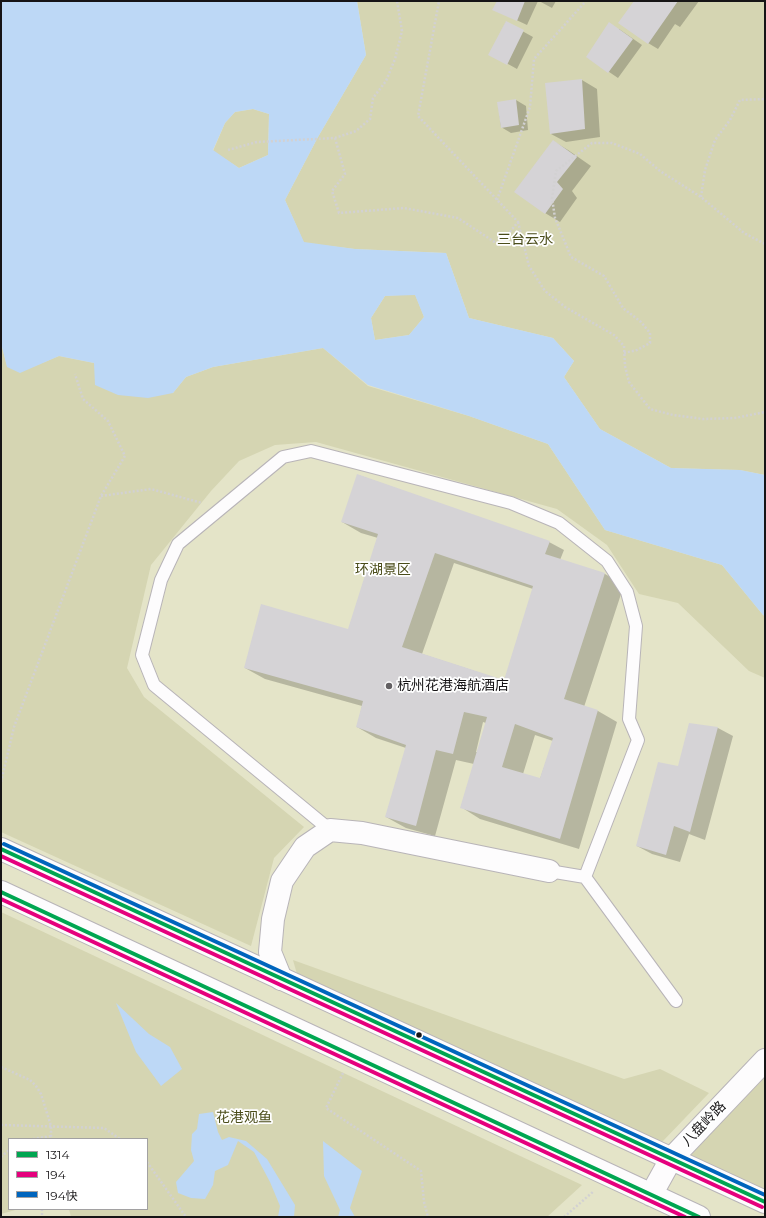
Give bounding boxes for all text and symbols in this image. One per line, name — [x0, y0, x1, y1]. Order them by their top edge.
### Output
park label: 三台云水 — [497, 232, 553, 248]
park label: 环湖景区 — [355, 562, 411, 578]
place label: 杭州花港海航酒店 — [397, 678, 509, 694]
marker: 杭州花港海航酒店 — [384, 681, 394, 691]
unlabelled marker — [414, 1030, 424, 1040]
street label: 八盘岭路 — [679, 1098, 729, 1150]
park label: 花港观鱼 — [216, 1110, 272, 1126]
legend — [8, 1138, 148, 1210]
text: 1314 — [46, 1147, 69, 1162]
text: 194 — [46, 1167, 66, 1182]
text: 194快 — [46, 1188, 78, 1203]

